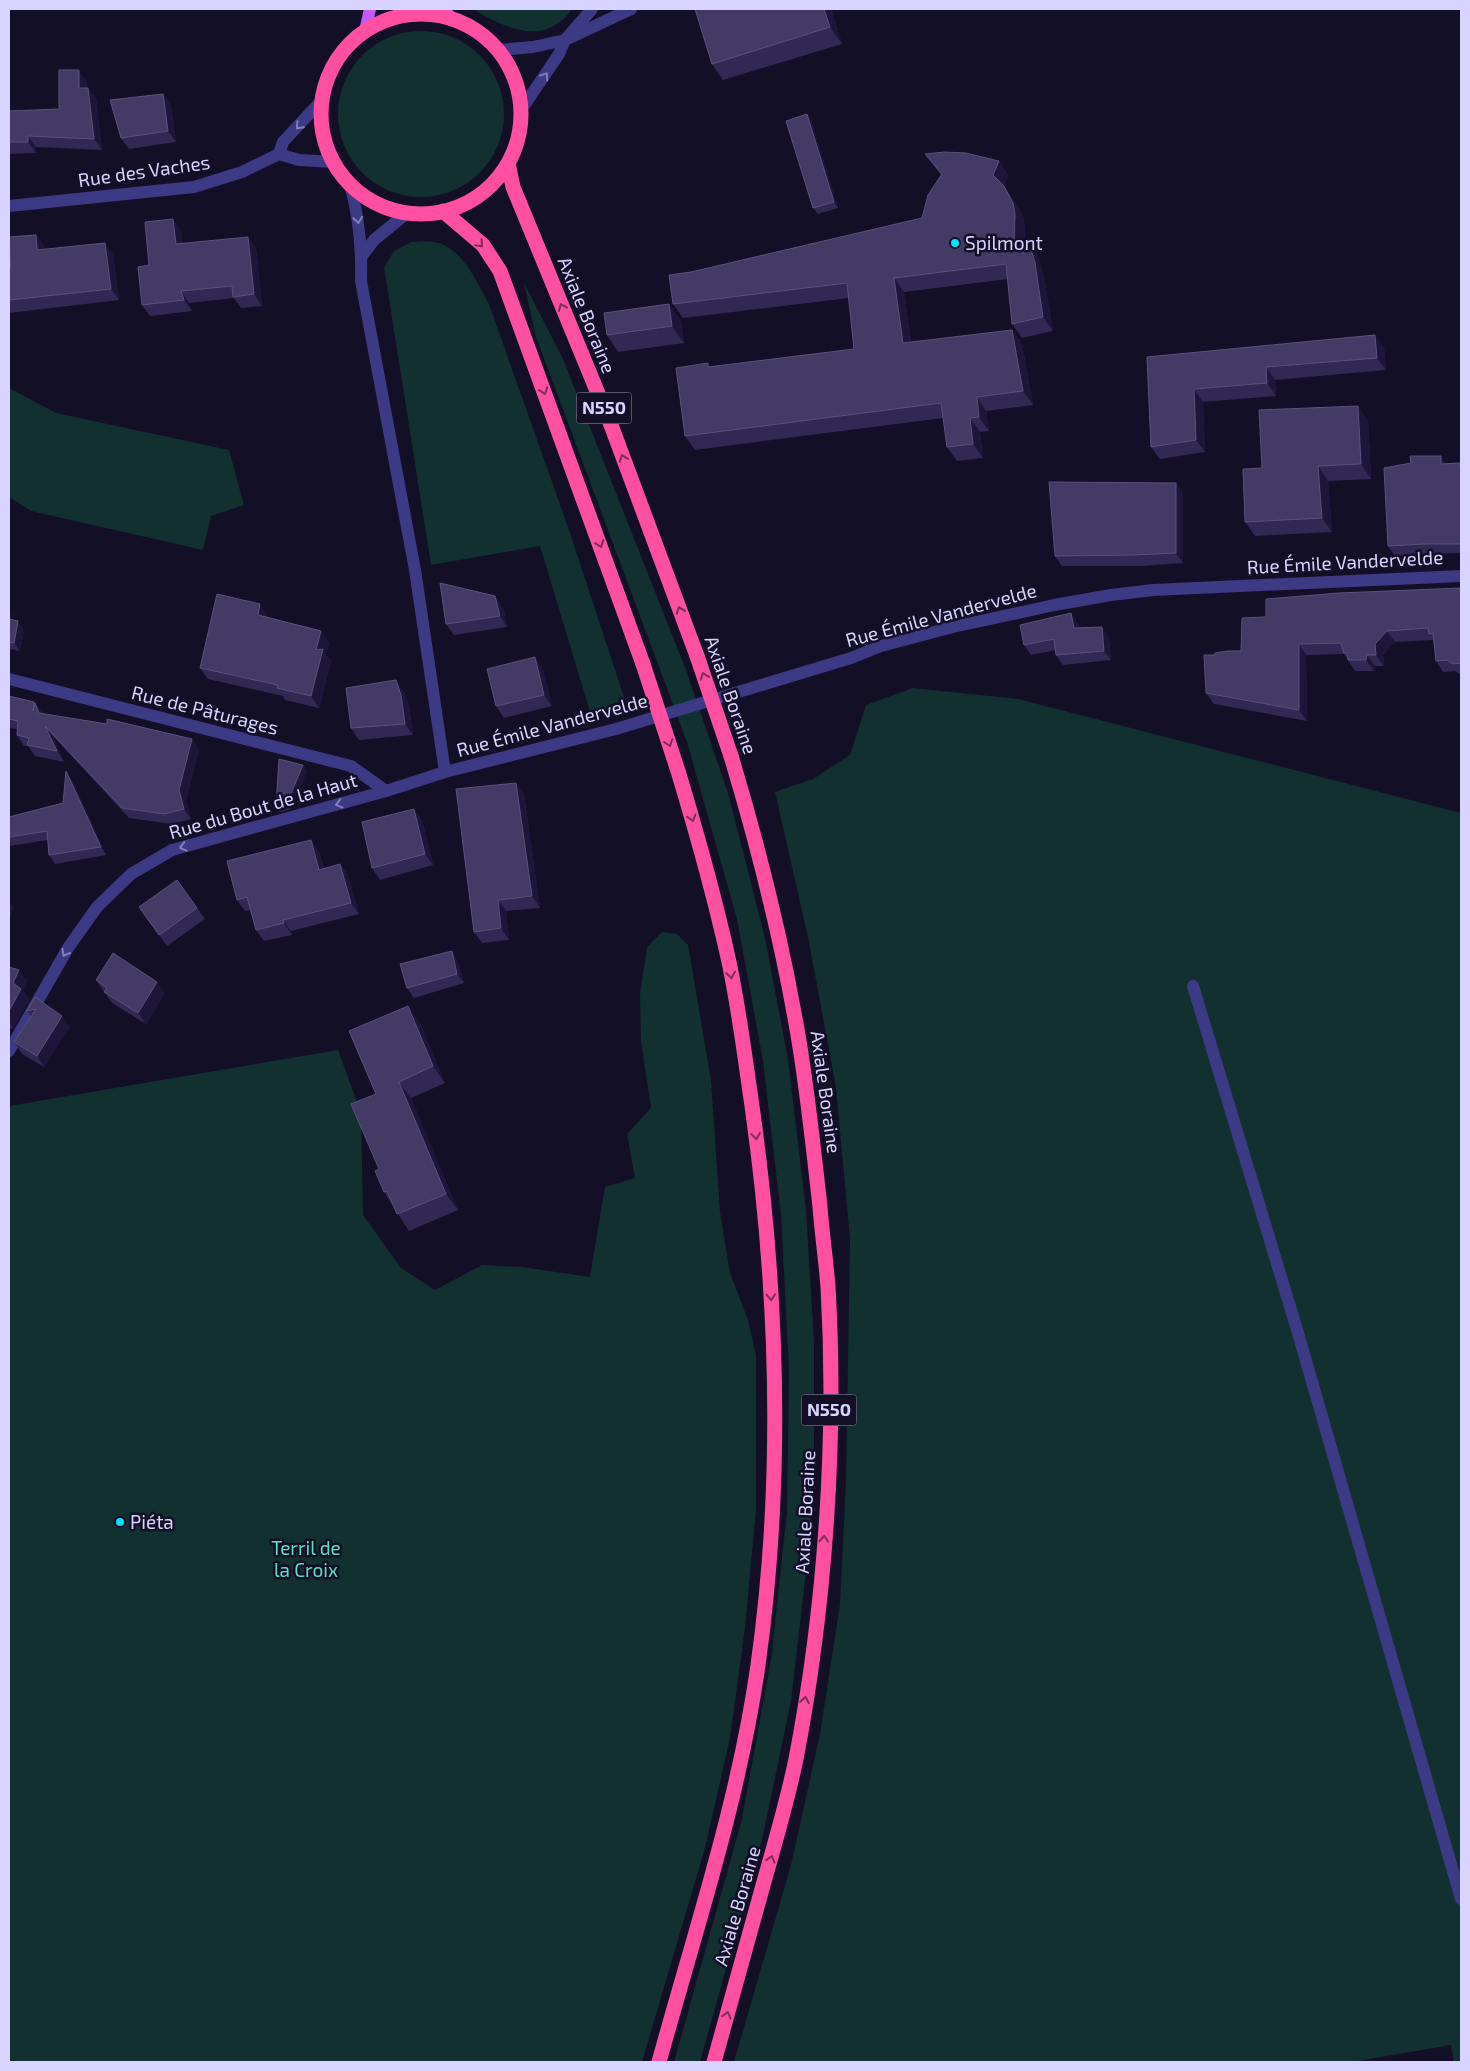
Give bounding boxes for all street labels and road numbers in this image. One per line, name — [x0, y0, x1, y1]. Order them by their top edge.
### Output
street label: Rue des Vaches — [76, 150, 211, 191]
street label: Axiale Boraine — [554, 253, 621, 376]
road number: N550 — [576, 392, 632, 423]
street label: Rue Émile Vandervelde — [1246, 545, 1444, 578]
street label: Rue Émile Vandervelde — [843, 578, 1039, 651]
street label: Axiale Boraine — [700, 633, 762, 757]
street label: Rue de Pâturages — [129, 680, 281, 739]
street label: Rue Émile Vandervelde — [454, 688, 650, 761]
street label: Rue du Bout de la Haut — [166, 768, 360, 843]
street label: Axiale Boraine — [807, 1029, 846, 1155]
road number: N550 — [802, 1394, 856, 1426]
street label: Axiale Boraine — [790, 1450, 819, 1574]
street label: Axiale Boraine — [708, 1843, 765, 1968]

